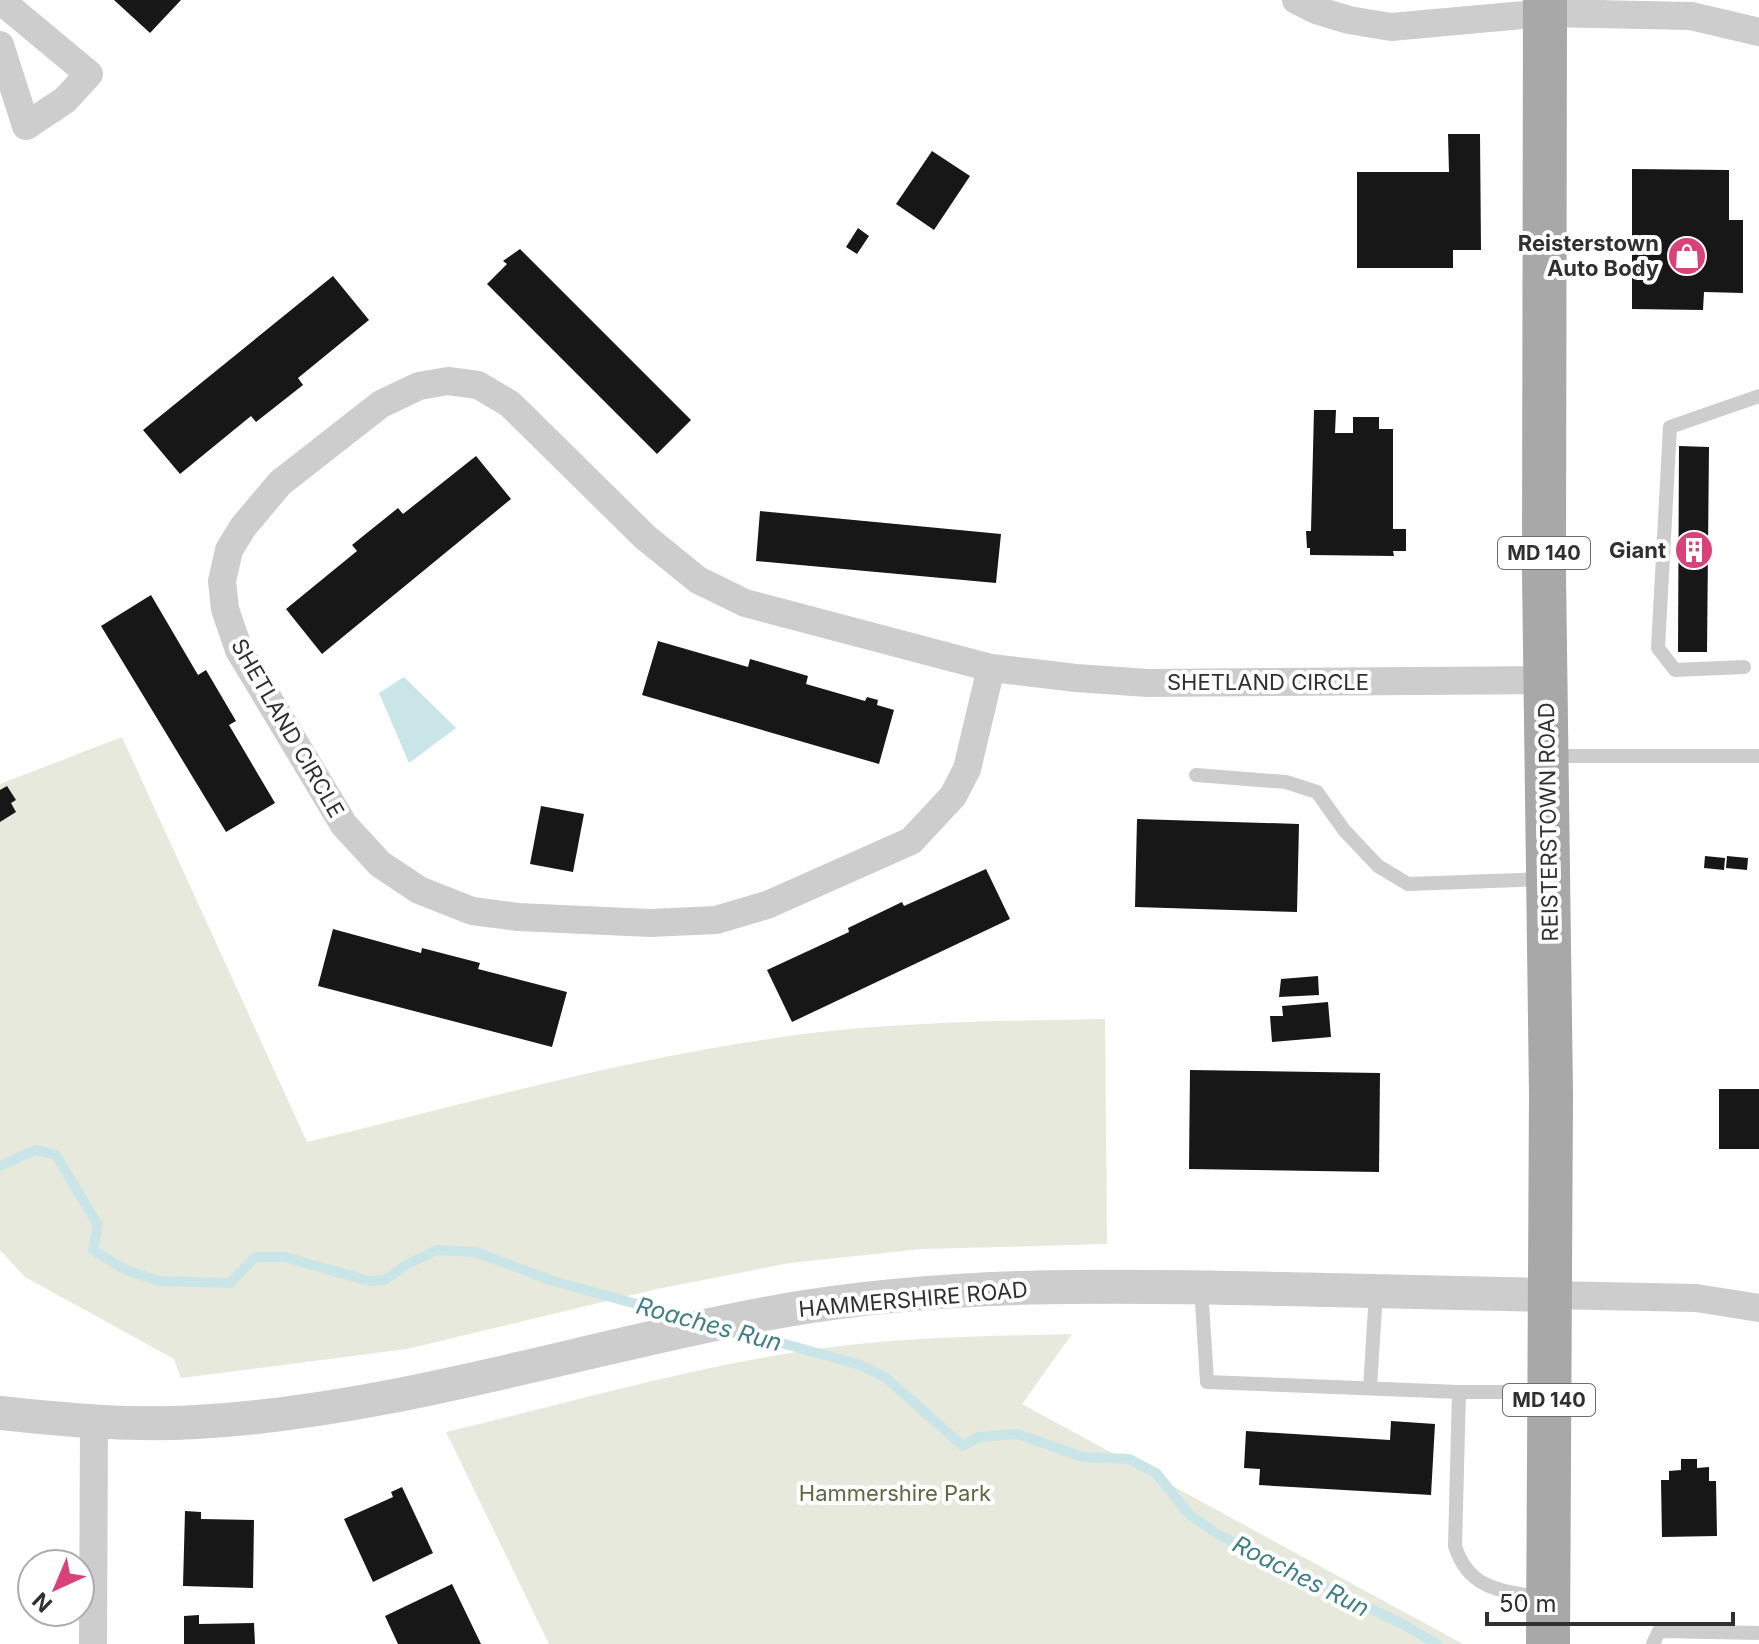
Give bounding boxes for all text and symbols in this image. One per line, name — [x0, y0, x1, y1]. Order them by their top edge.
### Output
place label: Reisterstown Auto Body — [1518, 230, 1659, 281]
shop icon: Reisterstown Auto Body — [1666, 235, 1708, 277]
building icon: Giant — [1673, 529, 1715, 571]
road number: MD 140 — [1498, 537, 1590, 569]
place label: Giant — [1609, 537, 1666, 563]
street label: SHETLAND CIRCLE — [226, 634, 350, 822]
street label: SHETLAND CIRCLE — [1167, 669, 1369, 695]
street label: REISTERSTOWN ROAD — [1533, 702, 1563, 942]
street label: HAMMERSHIRE ROAD — [797, 1276, 1029, 1322]
water label: Roaches Run — [633, 1291, 785, 1357]
road number: MD 140 — [1503, 1384, 1595, 1416]
park label: Hammershire Park — [799, 1480, 991, 1506]
water label: Roaches Run — [1228, 1529, 1374, 1623]
north arrow — [16, 1548, 96, 1628]
scale bar — [1487, 1576, 1733, 1626]
text: N — [27, 1587, 57, 1618]
text: 50 m — [1499, 1589, 1557, 1618]

